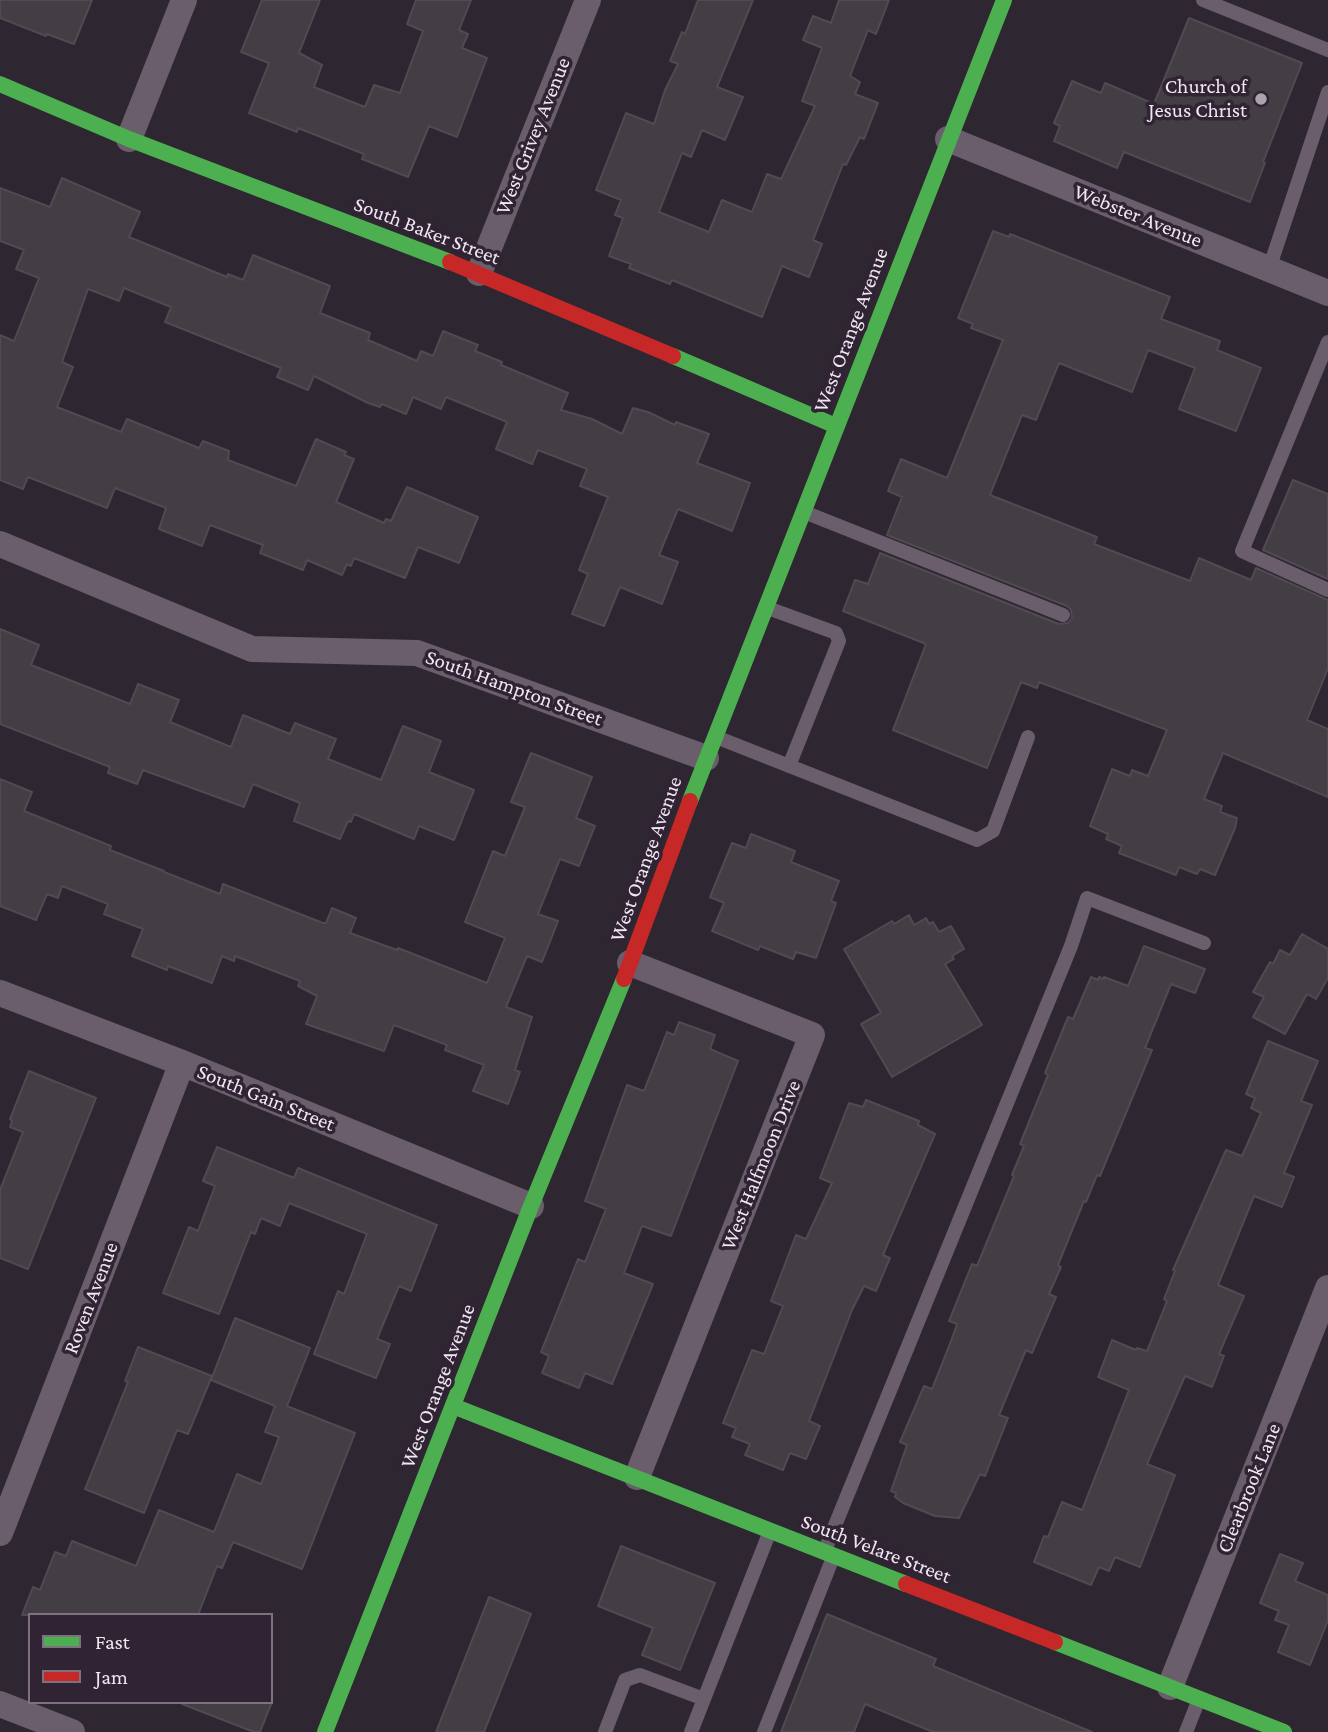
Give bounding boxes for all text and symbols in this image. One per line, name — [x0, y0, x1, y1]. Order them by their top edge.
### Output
street label: West Grivey Avenue — [490, 54, 576, 218]
place label: Church of Jesus Christ — [1148, 74, 1247, 124]
marker: Church of Jesus Christ — [1253, 91, 1269, 107]
street label: Webster Avenue — [1070, 179, 1206, 253]
street label: South Baker Street — [350, 192, 504, 270]
street label: West Orange Avenue — [808, 244, 894, 416]
street label: South Hampton Street — [422, 644, 606, 732]
street label: West Orange Avenue — [604, 773, 688, 945]
street label: South Gain Street — [193, 1059, 339, 1137]
street label: West Halfmoon Drive — [715, 1077, 807, 1253]
street label: Roven Avenue — [58, 1239, 124, 1357]
street label: West Orange Avenue — [395, 1300, 481, 1472]
street label: Clearbrook Lane — [1212, 1420, 1286, 1556]
street label: South Velare Street — [798, 1509, 954, 1589]
legend — [28, 1613, 273, 1704]
text: Fast — [95, 1630, 130, 1654]
text: Jam — [95, 1665, 128, 1689]

